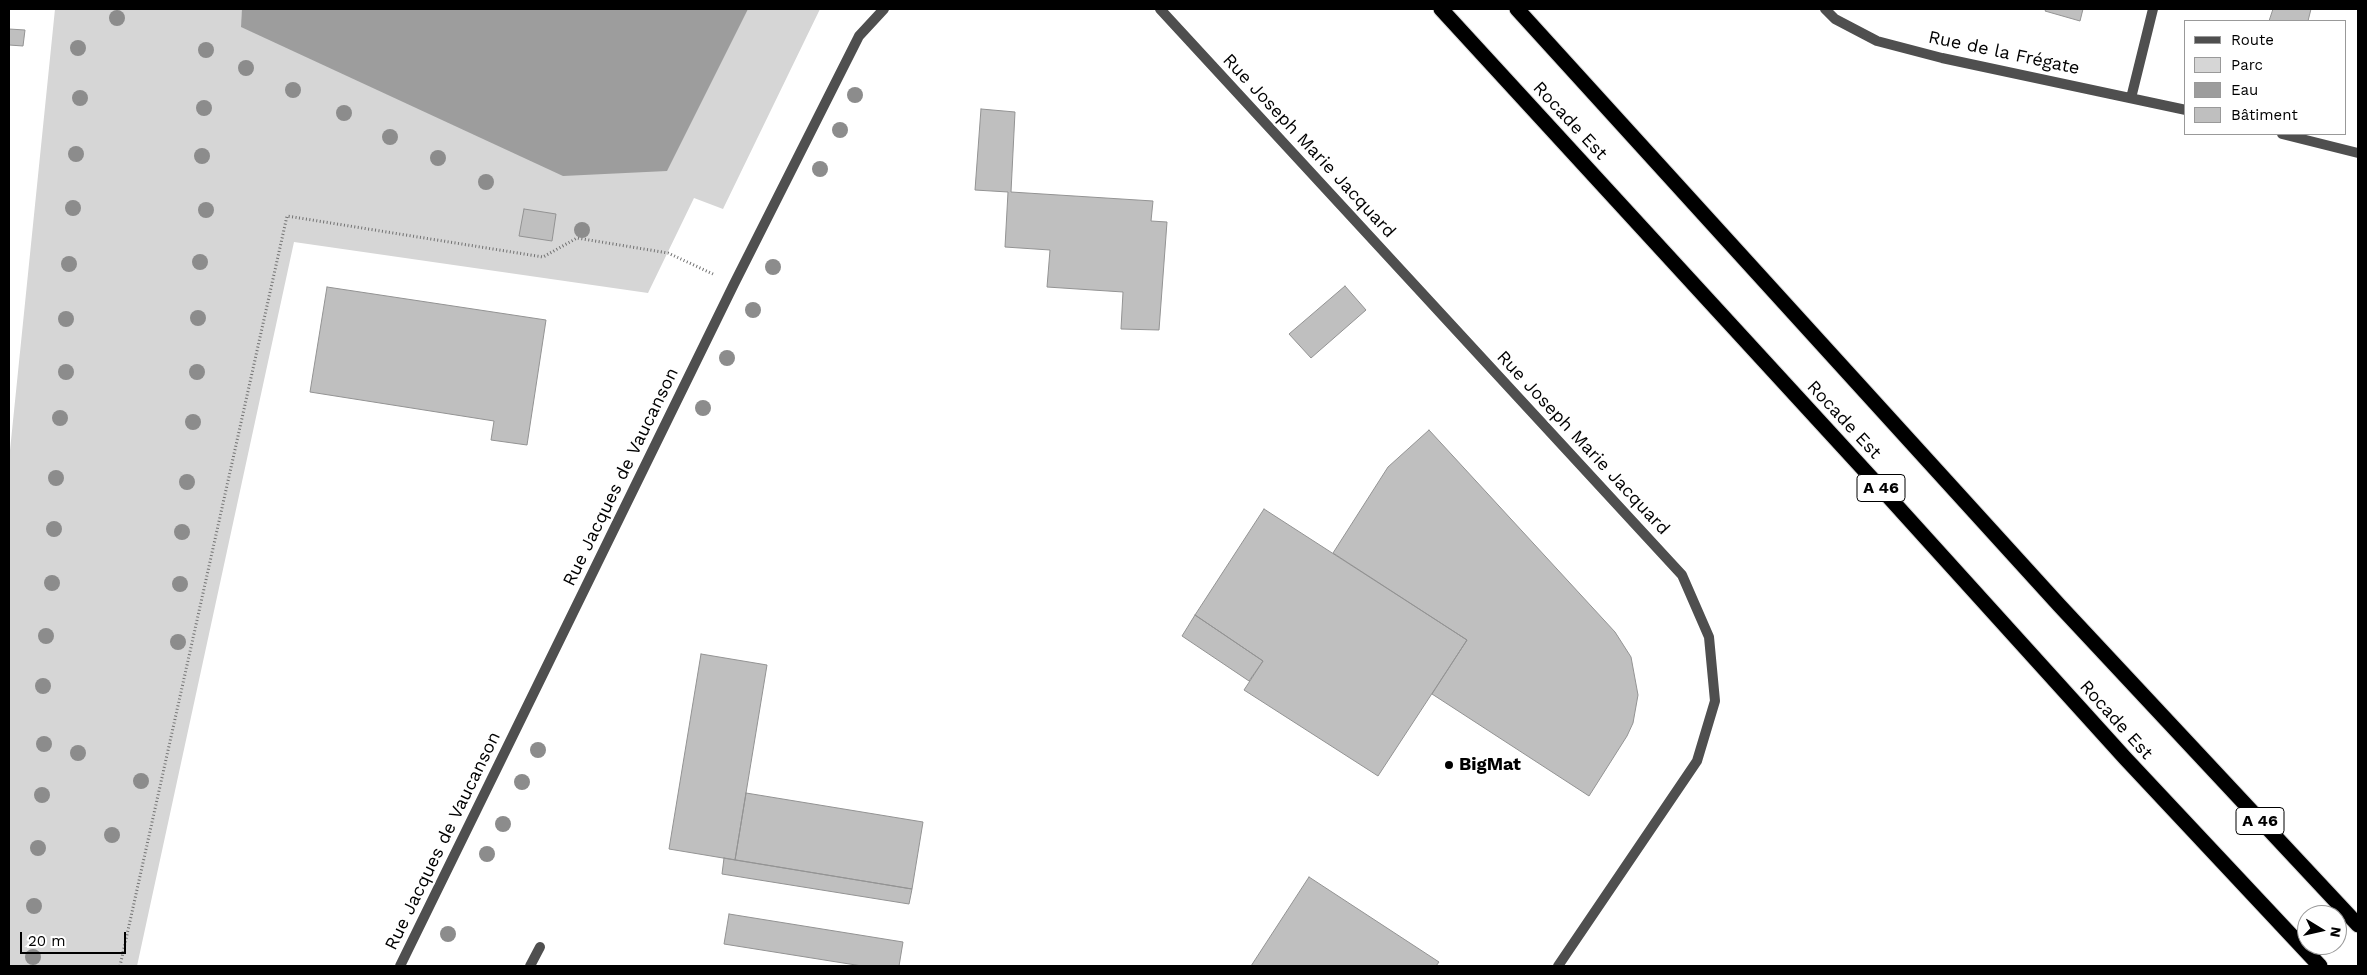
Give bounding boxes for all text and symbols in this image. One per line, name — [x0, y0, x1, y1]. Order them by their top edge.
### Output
legend — [2184, 20, 2347, 135]
street label: Rue de la Frégate — [1926, 26, 2082, 80]
text: Route — [2231, 31, 2274, 49]
street label: Rue Joseph Marie Jacquard — [1218, 49, 1400, 243]
text: Parc — [2231, 56, 2263, 74]
street label: Rocade Est — [1528, 77, 1612, 165]
text: Eau — [2231, 81, 2258, 99]
text: Bâtiment — [2231, 106, 2298, 124]
street label: Rue Joseph Marie Jacquard — [1492, 346, 1674, 540]
street label: Rue Jacques de Vaucanson — [559, 364, 683, 590]
street label: Rocade Est — [1802, 376, 1886, 464]
road number: A 46 — [1857, 474, 1905, 502]
street label: Rocade Est — [2075, 676, 2157, 764]
street label: Rue Jacques de Vaucanson — [381, 728, 505, 954]
place label: BigMat — [1459, 754, 1521, 776]
marker: BigMat — [1443, 759, 1455, 771]
road number: A 46 — [2236, 808, 2284, 834]
north arrow — [2297, 905, 2347, 955]
scale bar — [22, 922, 129, 954]
text: N — [2327, 926, 2345, 939]
text: 20 m — [28, 932, 66, 950]

